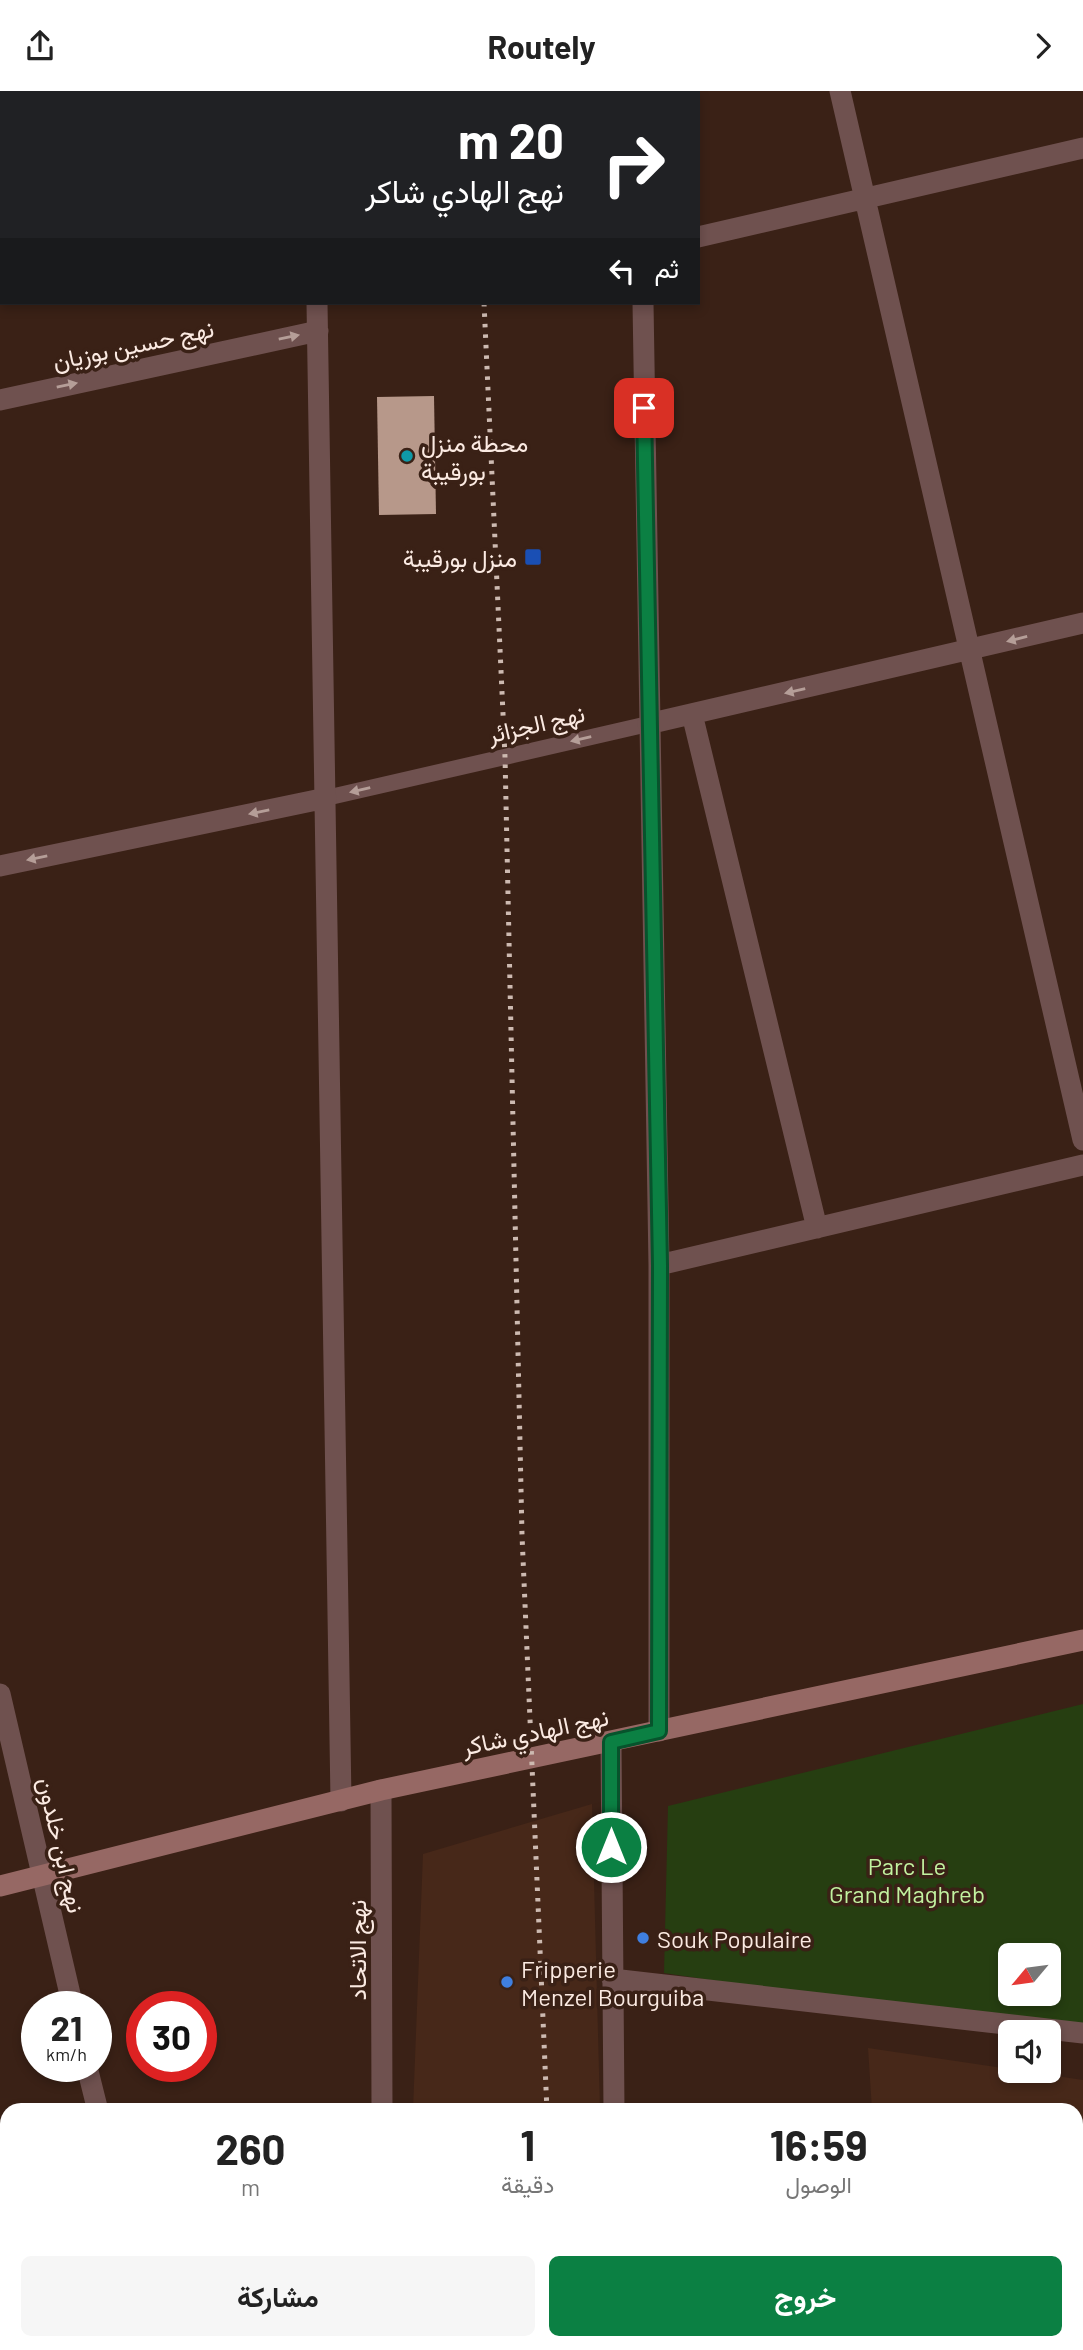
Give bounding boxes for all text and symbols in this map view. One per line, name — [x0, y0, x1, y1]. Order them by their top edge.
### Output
icon: share — [21, 27, 59, 65]
text: Routely — [487, 27, 596, 65]
icon: forward — [1024, 27, 1062, 65]
text: 20 m — [458, 110, 564, 169]
icon: right — [588, 119, 679, 210]
text: نهج الهادي شاكر — [365, 171, 564, 209]
icon: left — [603, 252, 641, 290]
text: ثم — [655, 252, 679, 283]
street label: نهج حسين بوزيان — [50, 313, 217, 379]
one-way arrow — [278, 332, 300, 343]
pin — [614, 378, 674, 438]
one-way arrow — [56, 380, 78, 391]
icon: arrive — [625, 389, 663, 427]
place label: محطة منزل بورقيبة — [421, 428, 528, 487]
marker: محطة منزل بورقيبة — [399, 448, 415, 464]
place label: منزل بورقيبة — [403, 543, 517, 574]
marker: منزل بورقيبة — [523, 547, 543, 567]
one-way arrow — [1006, 634, 1028, 645]
one-way arrow — [784, 685, 806, 696]
street label: نهج الجزائر — [484, 698, 588, 752]
one-way arrow — [570, 734, 592, 745]
one-way arrow — [349, 785, 371, 796]
one-way arrow — [248, 807, 270, 818]
one-way arrow — [26, 853, 48, 864]
street label: نهج الهادي شاكر — [458, 1701, 612, 1767]
street label: نهج ابن خلدون — [28, 1774, 92, 1917]
position arrow — [574, 1810, 648, 1884]
park label: Parc Le Grand Maghreb — [829, 1851, 985, 1908]
street label: نهج الاتحاد — [342, 1900, 375, 2000]
place label: Souk Populaire — [657, 1924, 812, 1953]
marker: Souk Populaire — [635, 1930, 651, 1946]
north arrow — [998, 1943, 1060, 2005]
map controls — [998, 1943, 1061, 2083]
place label: Fripperie Menzel Bourguiba — [521, 1954, 704, 2011]
marker: Fripperie Menzel Bourguiba — [499, 1974, 515, 1990]
speed limit sign: 30 — [126, 1991, 217, 2082]
text: 21 — [51, 2006, 82, 2048]
button: sound — [998, 2020, 1061, 2083]
text: km/h — [46, 2043, 87, 2065]
text: 1 — [520, 2119, 535, 2169]
text: 16:59 — [770, 2119, 867, 2169]
text: 260 — [216, 2123, 286, 2173]
text: دقيقة — [501, 2170, 554, 2198]
text: الوصول — [785, 2170, 852, 2198]
text: m — [241, 2173, 260, 2201]
button: مشاركة — [21, 2256, 535, 2336]
button: خروج — [549, 2256, 1062, 2336]

